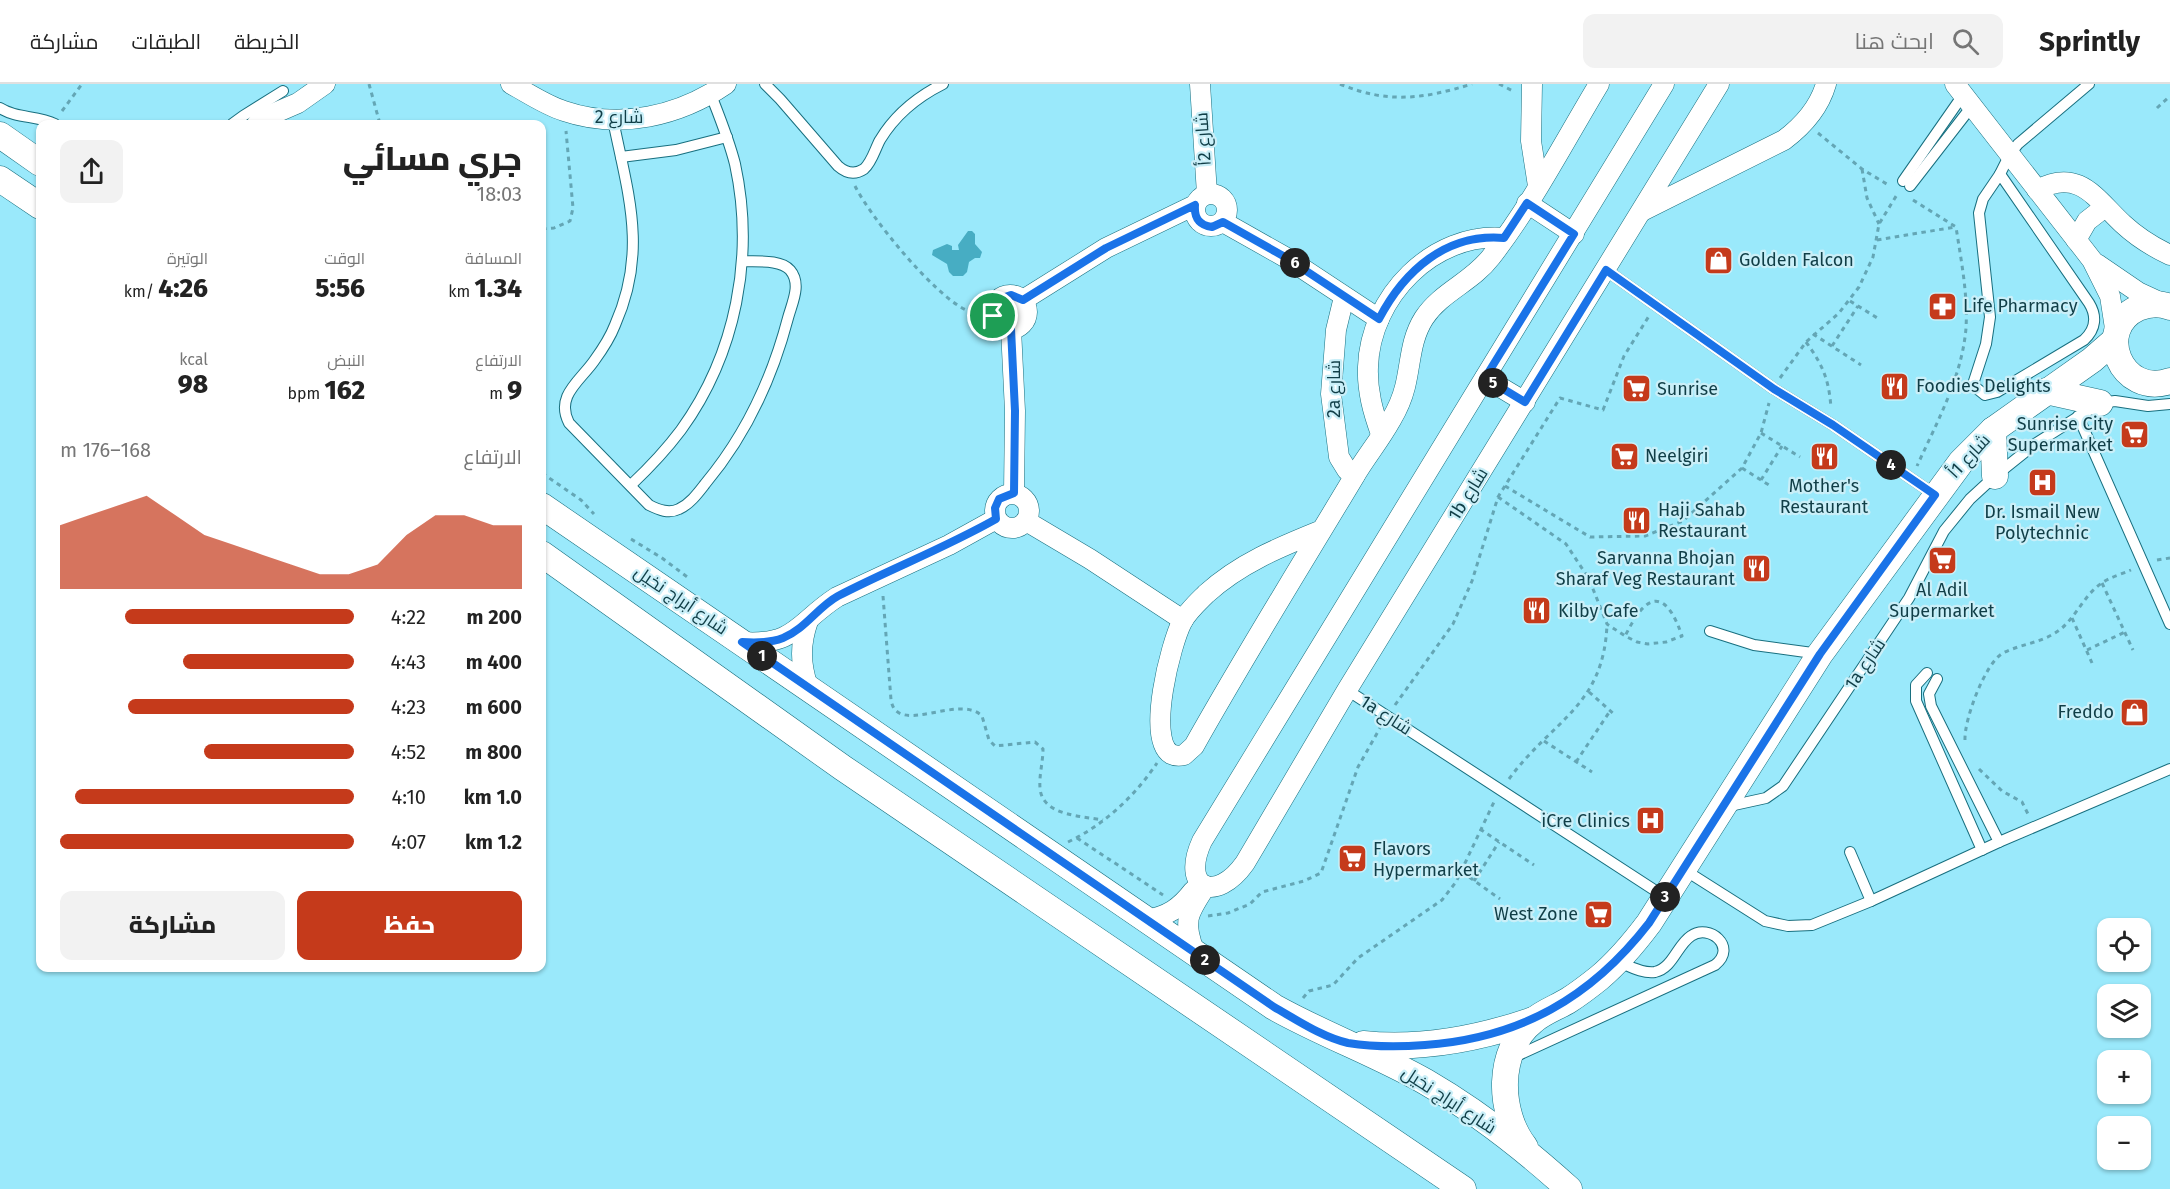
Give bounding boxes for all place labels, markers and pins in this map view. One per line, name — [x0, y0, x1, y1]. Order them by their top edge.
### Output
shop icon: Golden Falcon — [1702, 244, 1734, 276]
pin: 6 — [1280, 248, 1310, 278]
place label: Golden Falcon — [1739, 249, 1854, 271]
pin — [967, 290, 1018, 341]
pharmacy icon: Life Pharmacy — [1926, 290, 1958, 322]
place label: Life Pharmacy — [1963, 295, 2078, 317]
pin: 5 — [1478, 368, 1508, 398]
restaurant icon: Foodies Delights — [1879, 370, 1911, 402]
supermarket icon: Sunrise — [1620, 373, 1652, 405]
place label: Foodies Delights — [1916, 375, 2051, 397]
place label: Sunrise — [1657, 378, 1718, 400]
place label: Sunrise City Supermarket — [2008, 413, 2113, 456]
supermarket icon: Sunrise City Supermarket — [2118, 418, 2150, 450]
supermarket icon: Neelgiri — [1608, 440, 1640, 472]
restaurant icon: Mother's Restaurant — [1808, 441, 1840, 473]
place label: Neelgiri — [1645, 445, 1709, 467]
pin: 4 — [1876, 450, 1906, 480]
hospital icon: Dr. Ismail New Polytechnic — [2026, 467, 2058, 499]
place label: Mother's Restaurant — [1780, 475, 1869, 518]
place label: Haji Sahab Restaurant — [1658, 499, 1747, 542]
place label: Dr. Ismail New Polytechnic — [1984, 501, 2100, 544]
restaurant icon: Haji Sahab Restaurant — [1621, 504, 1653, 536]
supermarket icon: Al Adil Supermarket — [1926, 545, 1958, 577]
place label: Sarvanna Bhojan Sharaf Veg Restaurant — [1556, 547, 1735, 590]
restaurant icon: Sarvanna Bhojan Sharaf Veg Restaurant — [1740, 552, 1772, 584]
place label: Al Adil Supermarket — [1889, 579, 1995, 622]
restaurant icon: Kilby Cafe — [1521, 595, 1553, 627]
place label: Kilby Cafe — [1558, 600, 1639, 622]
pin: 1 — [747, 641, 777, 671]
shop icon: Freddo — [2119, 696, 2151, 728]
place label: Freddo — [2058, 701, 2114, 723]
hospital icon: iCre Clinics — [1635, 805, 1667, 837]
place label: iCre Clinics — [1541, 810, 1630, 832]
place label: Flavors Hypermarket — [1373, 838, 1480, 881]
supermarket icon: Flavors Hypermarket — [1336, 843, 1368, 875]
pin: 3 — [1650, 882, 1680, 912]
supermarket icon: West Zone — [1583, 898, 1615, 930]
place label: West Zone — [1494, 903, 1578, 925]
pin: 2 — [1190, 945, 1220, 975]

